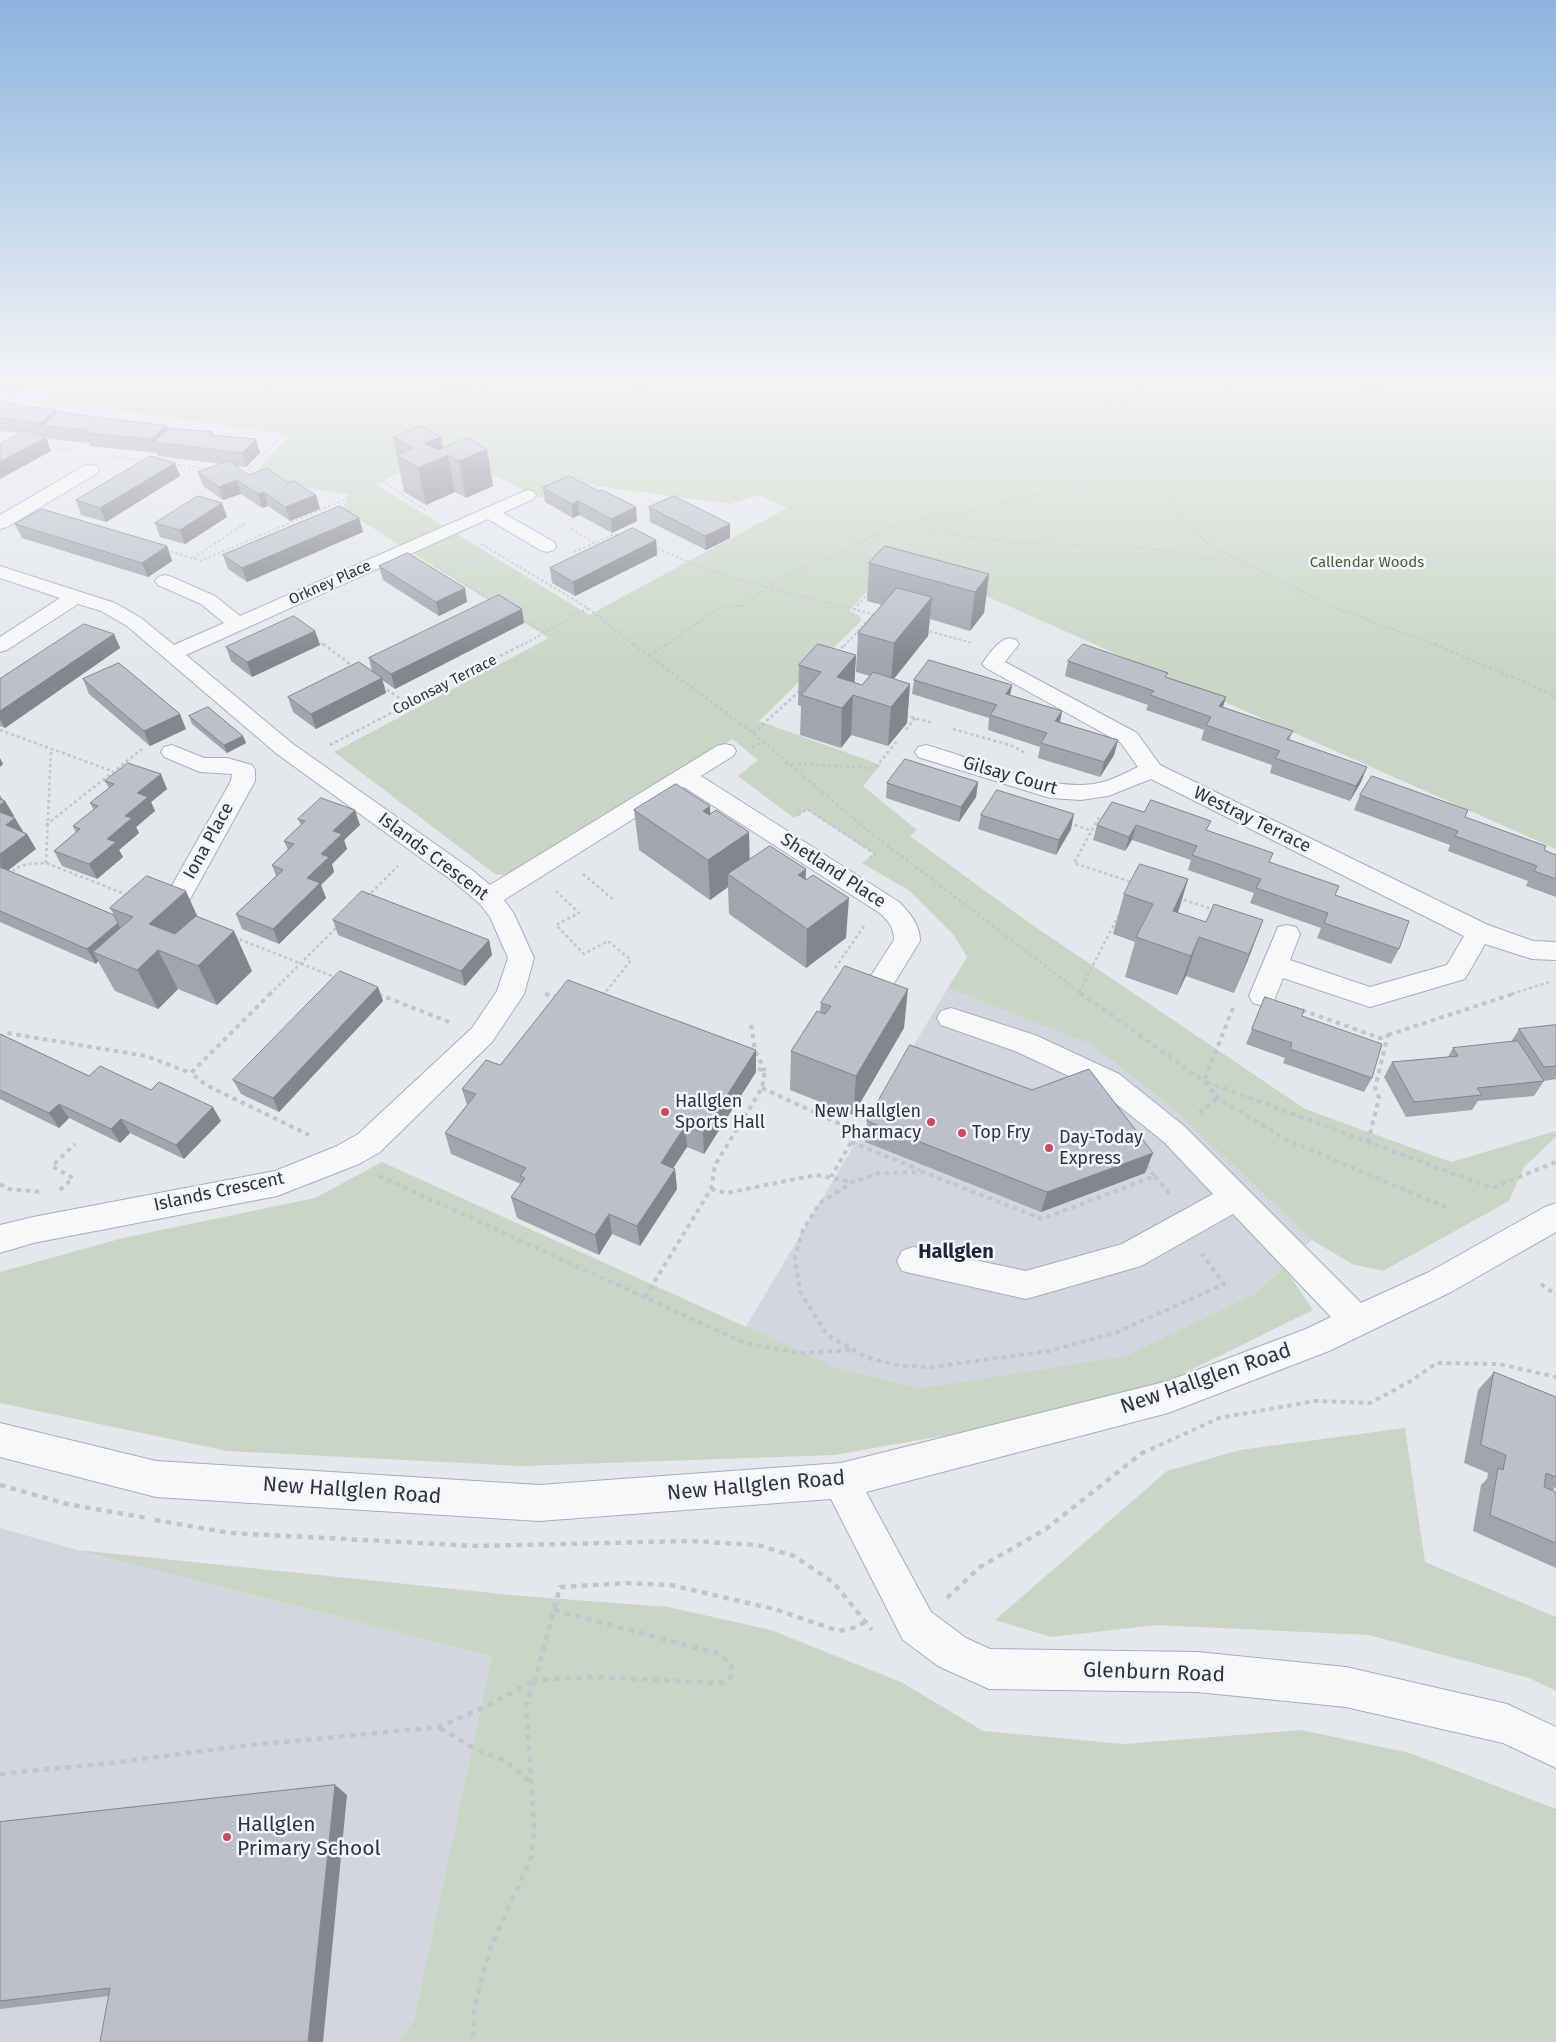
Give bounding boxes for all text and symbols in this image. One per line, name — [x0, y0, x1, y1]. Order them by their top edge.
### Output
park label: Callendar Woods — [1310, 554, 1424, 572]
street label: Orkney Place — [286, 557, 374, 609]
street label: Colonsay Terrace — [390, 651, 500, 719]
street label: Gilsay Court — [960, 752, 1060, 800]
street label: Westray Terrace — [1190, 782, 1314, 858]
street label: Iona Place — [179, 799, 239, 883]
street label: Islands Crescent — [374, 808, 492, 906]
street label: Shetland Place — [776, 829, 890, 913]
place label: Hallglen Sports Hall — [675, 1091, 765, 1134]
place label: New Hallglen Pharmacy — [814, 1101, 921, 1144]
marker: Hallglen Sports Hall — [659, 1106, 671, 1118]
marker: New Hallglen Pharmacy — [925, 1116, 937, 1128]
place label: Top Fry — [972, 1122, 1030, 1144]
marker: Top Fry — [956, 1127, 968, 1139]
place label: Day-Today Express — [1059, 1127, 1143, 1170]
marker: Day-Today Express — [1043, 1142, 1055, 1154]
street label: Islands Crescent — [152, 1168, 286, 1216]
district label: Hallglen — [918, 1240, 994, 1264]
street label: New Hallglen Road — [1117, 1338, 1295, 1420]
street label: New Hallglen Road — [666, 1466, 846, 1506]
street label: New Hallglen Road — [262, 1472, 442, 1510]
street label: Glenburn Road — [1083, 1658, 1225, 1688]
place label: Hallglen Primary School — [237, 1812, 381, 1862]
marker: Hallglen Primary School — [221, 1831, 233, 1843]

